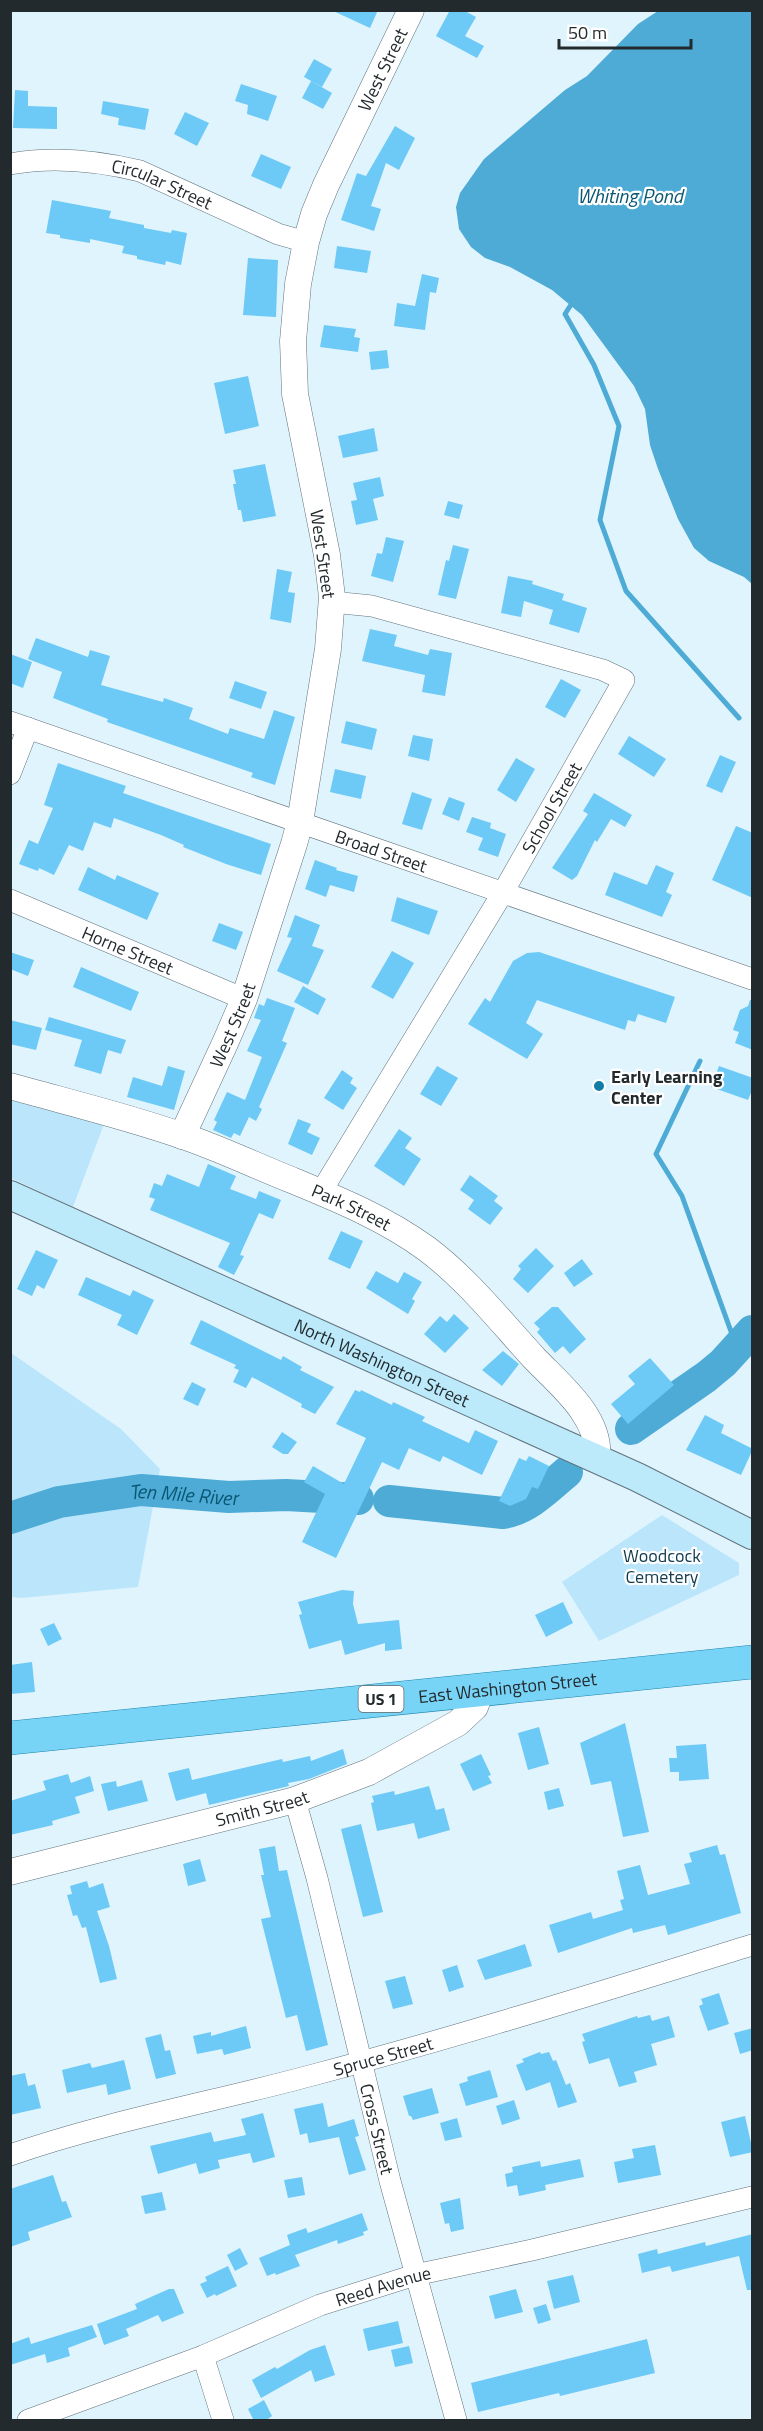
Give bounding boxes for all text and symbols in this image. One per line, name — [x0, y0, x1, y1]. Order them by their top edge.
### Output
scale bar — [559, 12, 691, 50]
text: 50 m — [568, 19, 607, 46]
street label: West Street — [350, 22, 414, 116]
street label: Circular Street — [110, 152, 218, 216]
water label: Whiting Pond — [577, 180, 685, 211]
street label: West Street — [303, 508, 343, 601]
street label: School Street — [514, 757, 588, 858]
street label: Broad Street — [332, 822, 432, 879]
street label: Horne Street — [78, 919, 178, 981]
street label: West Street — [202, 978, 262, 1072]
place label: Early Learning Center — [611, 1063, 723, 1111]
marker: Early Learning Center — [592, 1079, 606, 1093]
street label: Park Street — [308, 1176, 397, 1237]
street label: North Washington Street — [290, 1311, 475, 1414]
water label: Ten Mile River — [127, 1474, 241, 1513]
park label: Woodcock Cemetery — [623, 1542, 701, 1590]
street label: East Washington Street — [417, 1664, 599, 1710]
road number: US 1 — [358, 1686, 404, 1712]
street label: Smith Street — [213, 1782, 313, 1833]
street label: Spruce Street — [330, 2029, 437, 2083]
street label: Cross Street — [353, 2081, 402, 2178]
street label: Reed Avenue — [332, 2258, 433, 2313]

